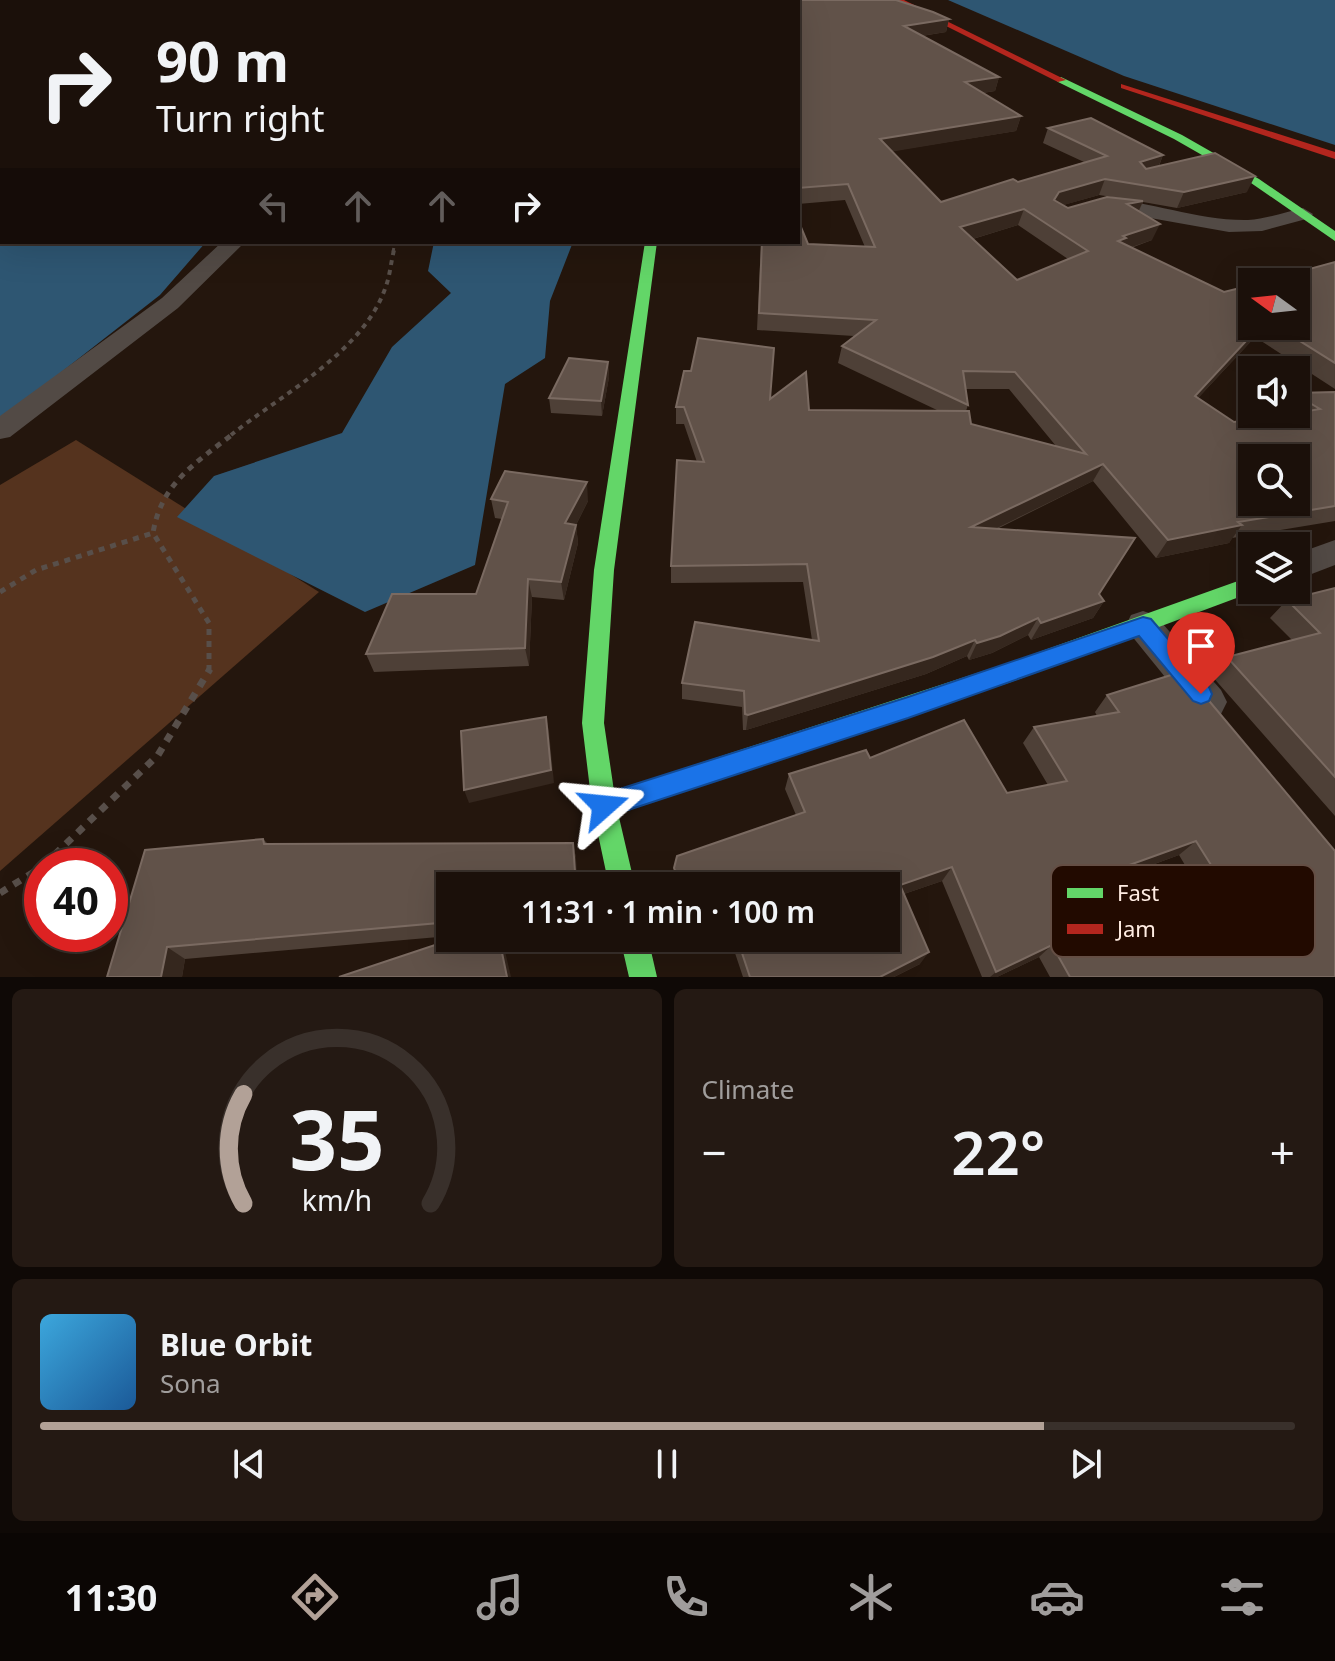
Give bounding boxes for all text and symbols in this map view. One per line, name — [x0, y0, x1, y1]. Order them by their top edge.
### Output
text: 90 m — [156, 22, 289, 98]
icon: right — [24, 32, 128, 136]
text: Turn right — [156, 94, 324, 143]
icon: left — [252, 184, 296, 228]
icon: ahead — [336, 184, 380, 228]
icon: ahead — [420, 184, 464, 228]
icon: right — [504, 184, 548, 228]
north arrow — [1238, 268, 1310, 340]
map controls — [1238, 268, 1310, 604]
button: sound — [1238, 356, 1310, 428]
button: search — [1238, 444, 1310, 516]
button: layers — [1238, 532, 1310, 604]
pin — [1167, 612, 1235, 694]
icon: arrive — [1179, 624, 1223, 668]
position arrow — [562, 764, 646, 848]
speed limit sign: 40 — [24, 848, 128, 952]
legend — [1051, 865, 1315, 957]
text: Fast — [1117, 877, 1159, 907]
text: 11:31 · 1 min · 100 m — [521, 891, 815, 932]
text: Jam — [1115, 913, 1156, 943]
text: Climate — [702, 1071, 794, 1107]
text: 35 — [289, 1081, 384, 1194]
text: 22° — [951, 1111, 1045, 1193]
text: − — [702, 1122, 727, 1182]
text: + — [1270, 1122, 1295, 1182]
text: km/h — [302, 1180, 372, 1219]
text: Blue Orbit — [160, 1324, 312, 1365]
text: Sona — [160, 1365, 221, 1401]
icon: previous — [227, 1442, 271, 1486]
icon: pause — [645, 1442, 689, 1486]
icon: next — [1064, 1442, 1108, 1486]
icon: directions — [287, 1569, 343, 1625]
icon: music — [472, 1569, 528, 1625]
icon: phone — [658, 1569, 714, 1625]
icon: climate — [843, 1569, 899, 1625]
icon: car — [1029, 1569, 1085, 1625]
icon: filters — [1214, 1569, 1270, 1625]
text: 11:30 — [65, 1573, 157, 1622]

